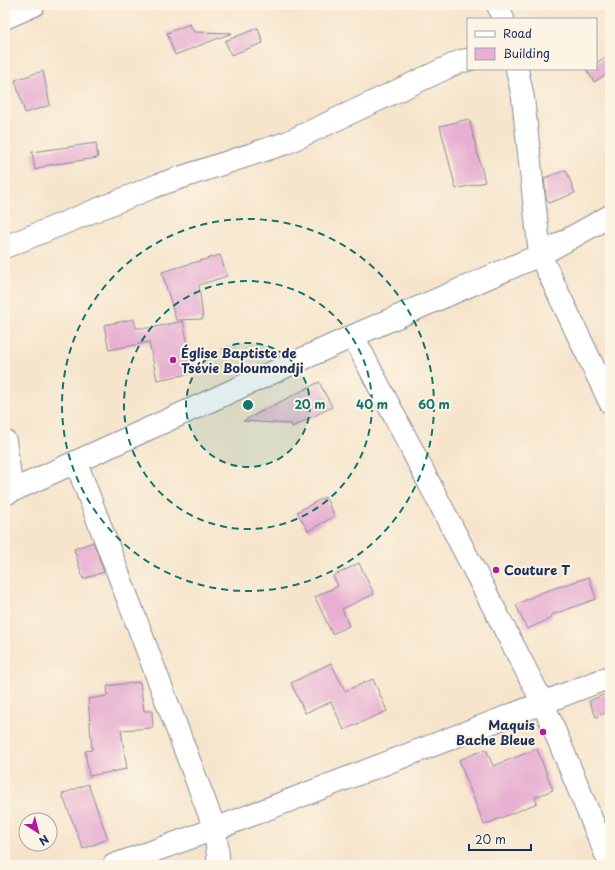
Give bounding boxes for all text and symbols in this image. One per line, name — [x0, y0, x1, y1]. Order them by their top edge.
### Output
legend — [467, 18, 597, 70]
text: Road — [503, 24, 532, 42]
text: Building — [503, 44, 550, 62]
place label: Église Baptiste de Tsévie Boloumondji — [181, 343, 304, 377]
marker: Église Baptiste de Tsévie Boloumondji — [168, 355, 178, 365]
text: 20 m — [294, 395, 326, 413]
text: 40 m — [356, 395, 388, 413]
text: 60 m — [418, 395, 450, 413]
centre of rings — [241, 398, 255, 412]
place label: Couture T — [504, 560, 570, 579]
marker: Couture T — [491, 565, 501, 575]
place label: Maquis Bache Bleue — [456, 715, 535, 749]
marker: Maquis Bache Bleue — [538, 727, 548, 737]
north arrow — [18, 812, 58, 852]
scale bar — [469, 826, 531, 852]
text: 20 m — [475, 830, 506, 848]
text: N — [35, 831, 53, 850]

